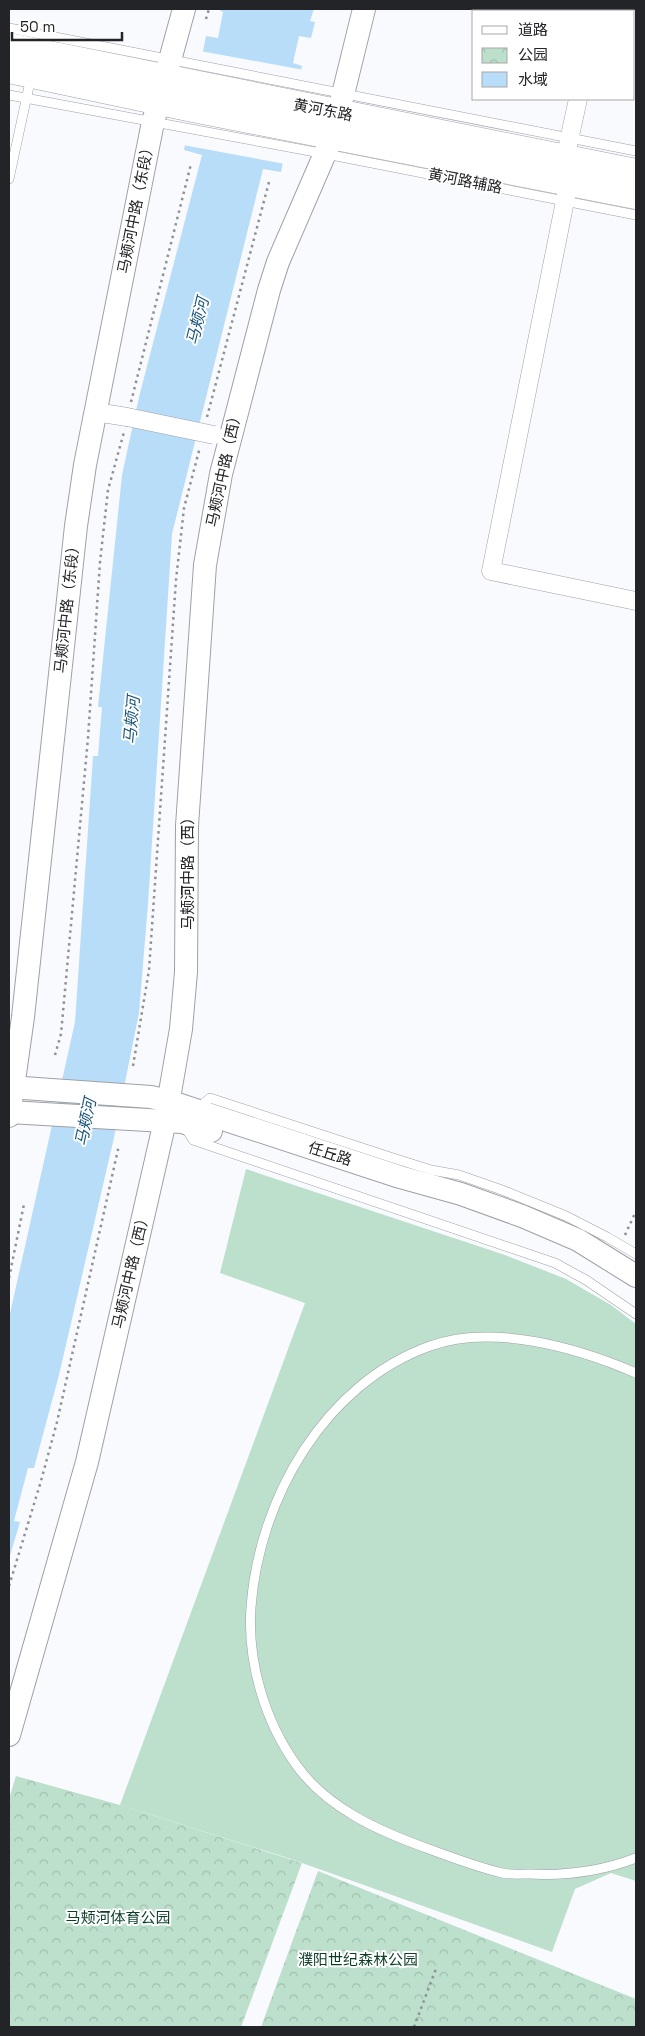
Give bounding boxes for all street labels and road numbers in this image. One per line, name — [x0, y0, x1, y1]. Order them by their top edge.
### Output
street label: 黄河东路 — [292, 94, 354, 125]
street label: 马颊河中路（东段） — [113, 139, 158, 275]
street label: 黄河路辅路 — [426, 164, 504, 197]
street label: 马颊河中路（西） — [202, 407, 245, 529]
street label: 马颊河中路（东段） — [50, 538, 83, 674]
street label: 马颊河中路（西） — [178, 810, 197, 930]
street label: 任丘路 — [306, 1138, 354, 1170]
street label: 马颊河中路（西） — [108, 1209, 153, 1330]

